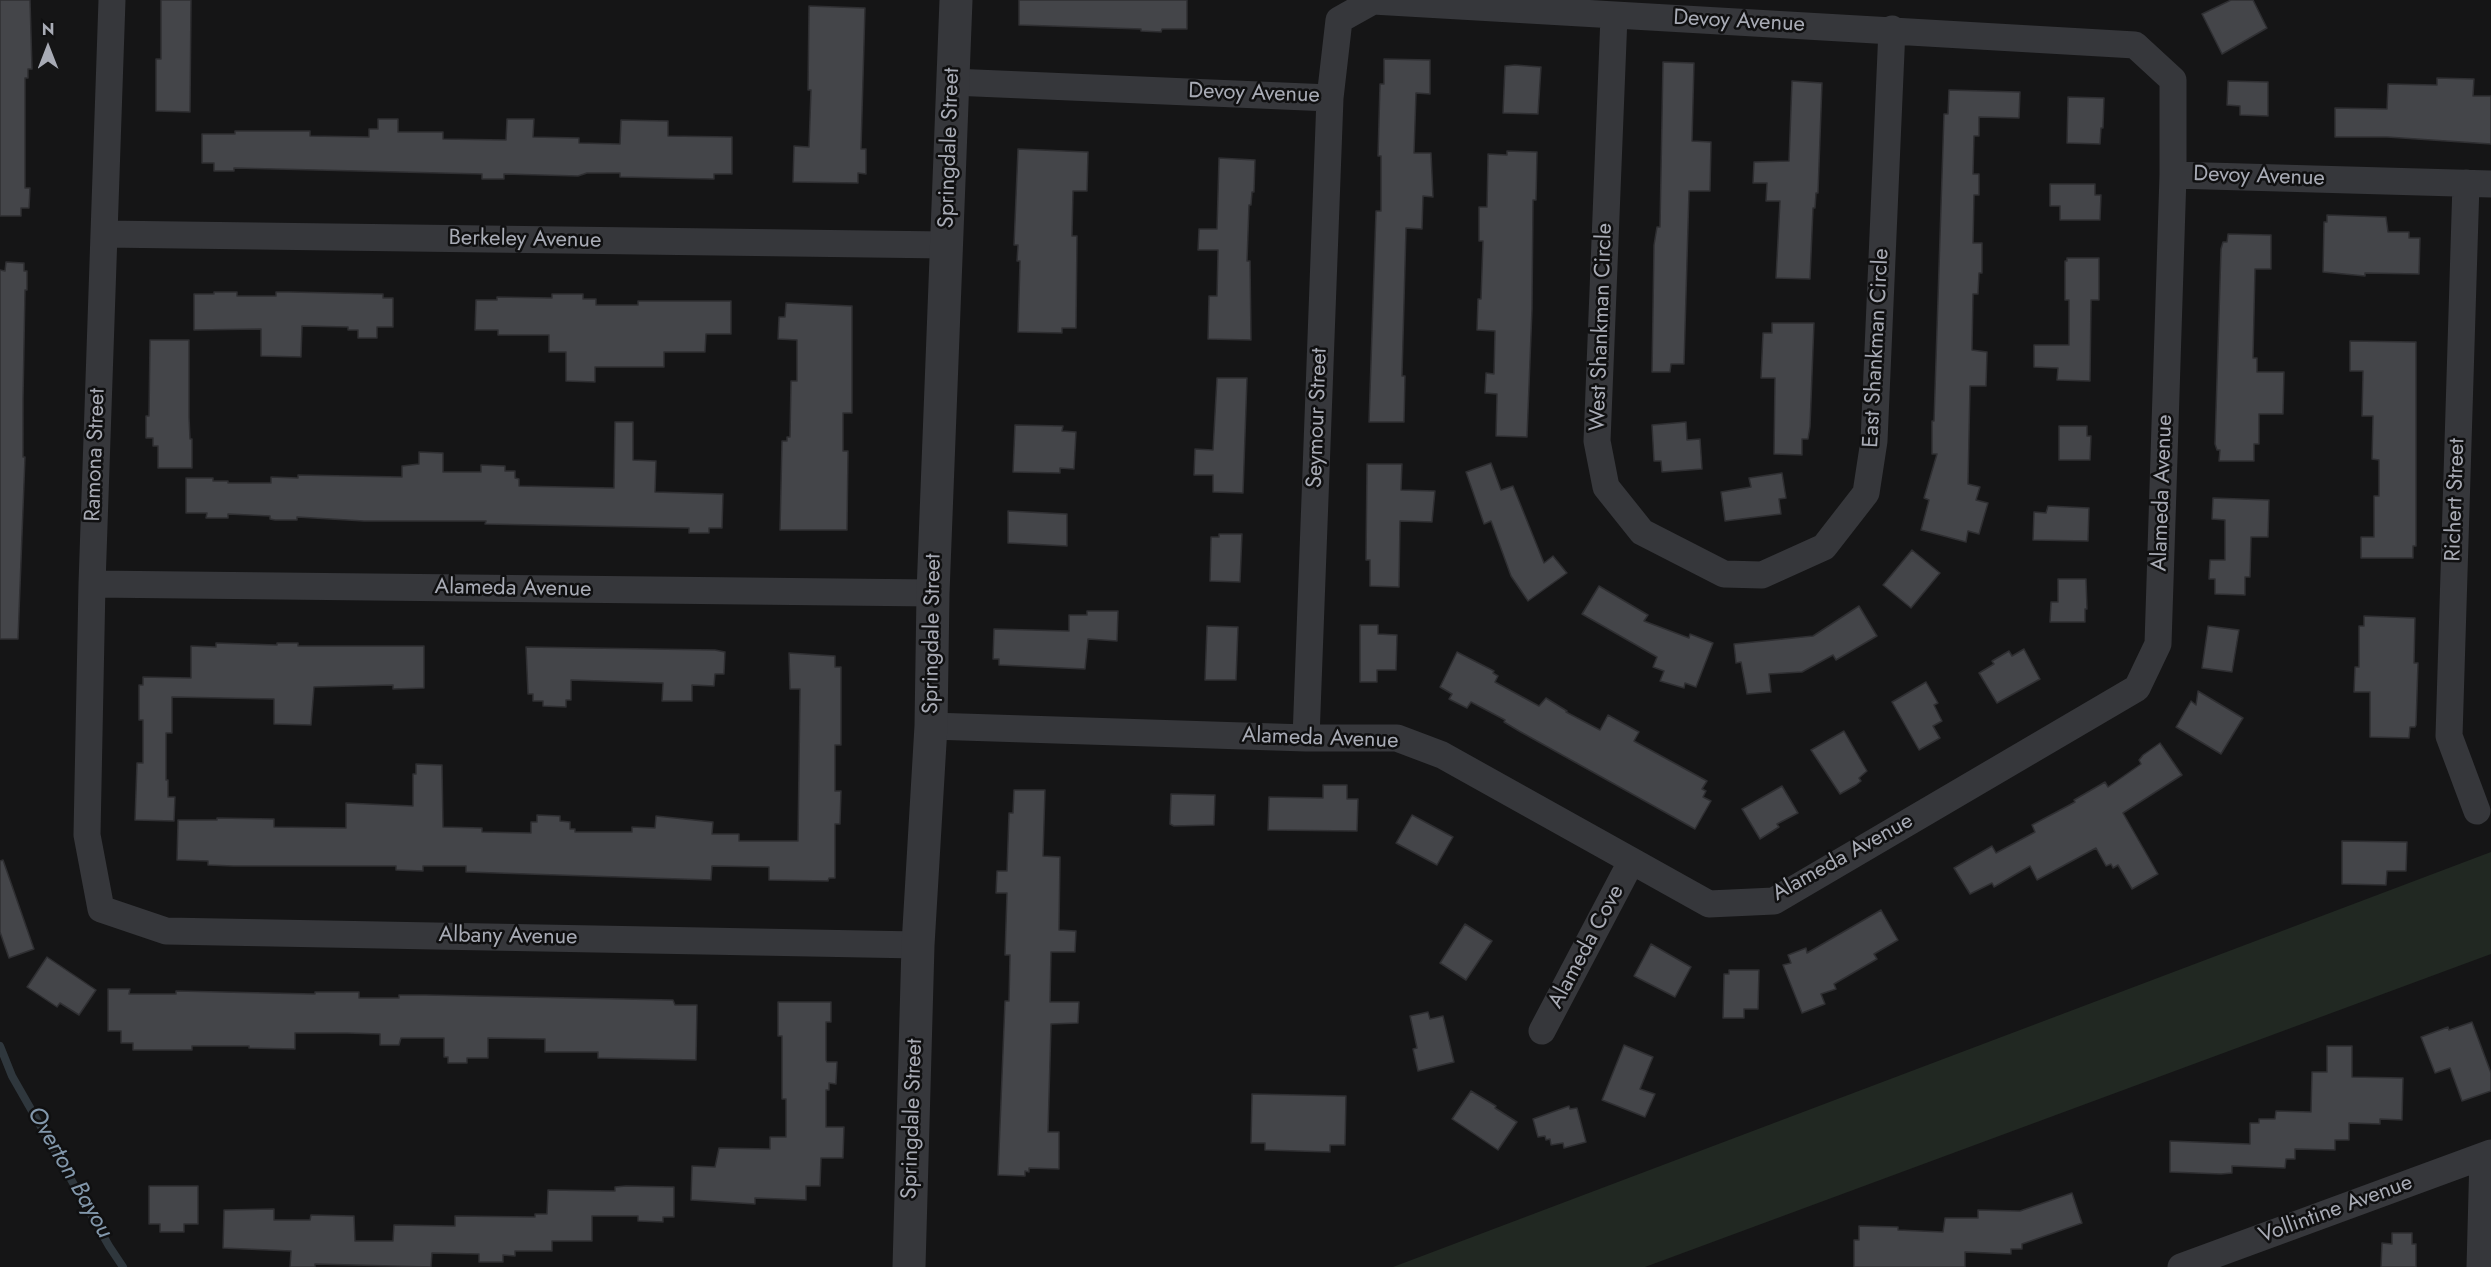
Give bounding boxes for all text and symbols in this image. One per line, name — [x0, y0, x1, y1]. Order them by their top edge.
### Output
street label: Devoy Avenue — [1672, 5, 1806, 39]
north arrow — [18, 18, 78, 78]
text: N — [42, 18, 54, 41]
street label: Springdale Street — [934, 67, 966, 229]
street label: Devoy Avenue — [1188, 79, 1320, 109]
street label: Devoy Avenue — [2193, 162, 2325, 192]
street label: West Shankman Circle — [1585, 222, 1619, 432]
street label: Berkeley Avenue — [448, 225, 602, 255]
street label: East Shankman Circle — [1859, 248, 1895, 448]
street label: Seymour Street — [1302, 348, 1334, 488]
street label: Ramona Street — [80, 388, 112, 522]
street label: Alameda Avenue — [2147, 414, 2179, 572]
street label: Richert Street — [2441, 438, 2471, 562]
street label: Springdale Street — [918, 554, 948, 714]
street label: Alameda Avenue — [434, 574, 592, 604]
street label: Alameda Avenue — [1241, 723, 1399, 755]
street label: Alameda Avenue — [1768, 808, 1918, 908]
street label: Alameda Cove — [1543, 881, 1631, 1013]
street label: Albany Avenue — [438, 923, 578, 951]
street label: Springdale Street — [897, 1038, 929, 1200]
water label: Overton Bayou — [20, 1102, 118, 1244]
street label: Vollintine Avenue — [2256, 1170, 2416, 1250]

